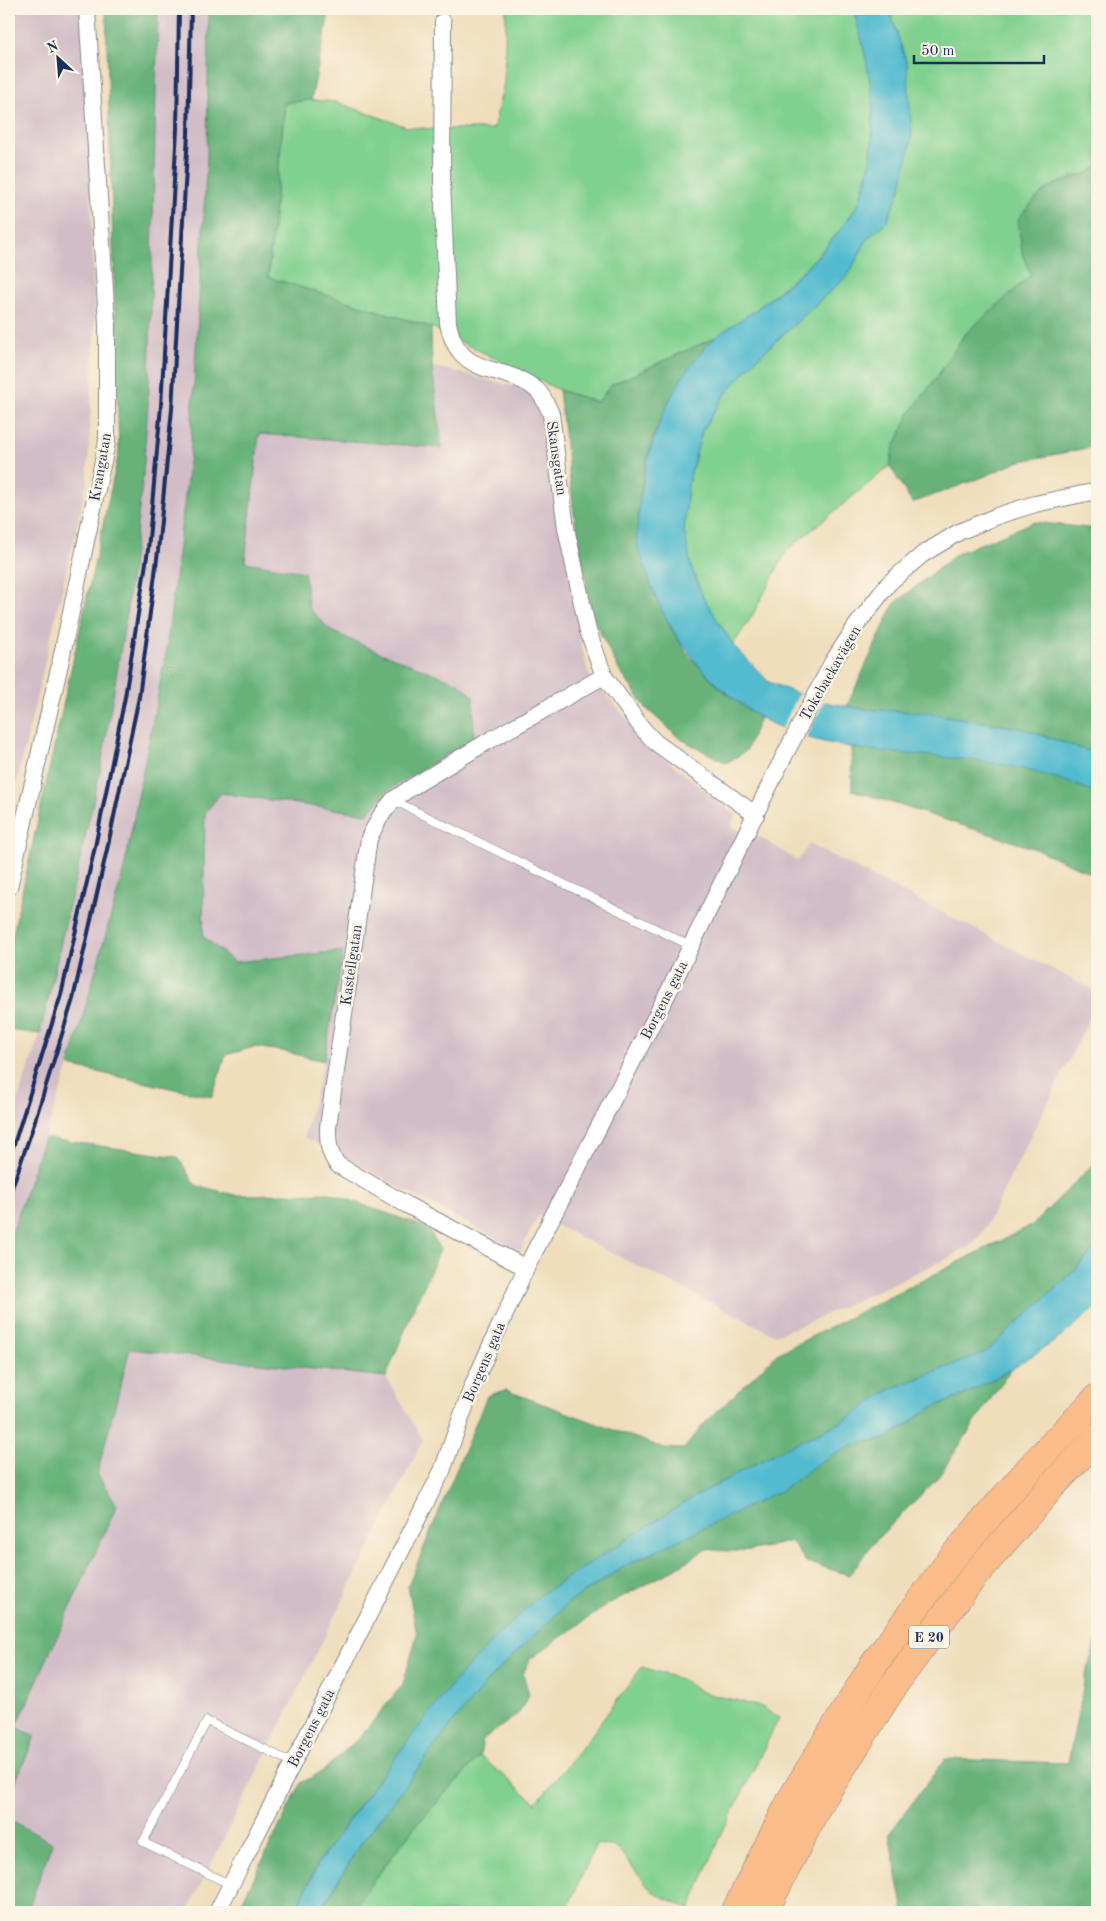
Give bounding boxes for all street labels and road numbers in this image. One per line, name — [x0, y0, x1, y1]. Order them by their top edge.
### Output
street label: Skansgatan — [543, 420, 568, 497]
street label: Krangatan — [88, 432, 115, 503]
street label: Tokebackavägen — [798, 624, 864, 724]
street label: Kastellgatan — [339, 924, 366, 1007]
street label: Borgens gata — [639, 958, 692, 1042]
street label: Borgens gata — [462, 1320, 509, 1405]
road number: E 20 — [909, 1625, 949, 1648]
street label: Borgens gata — [286, 1686, 339, 1770]

